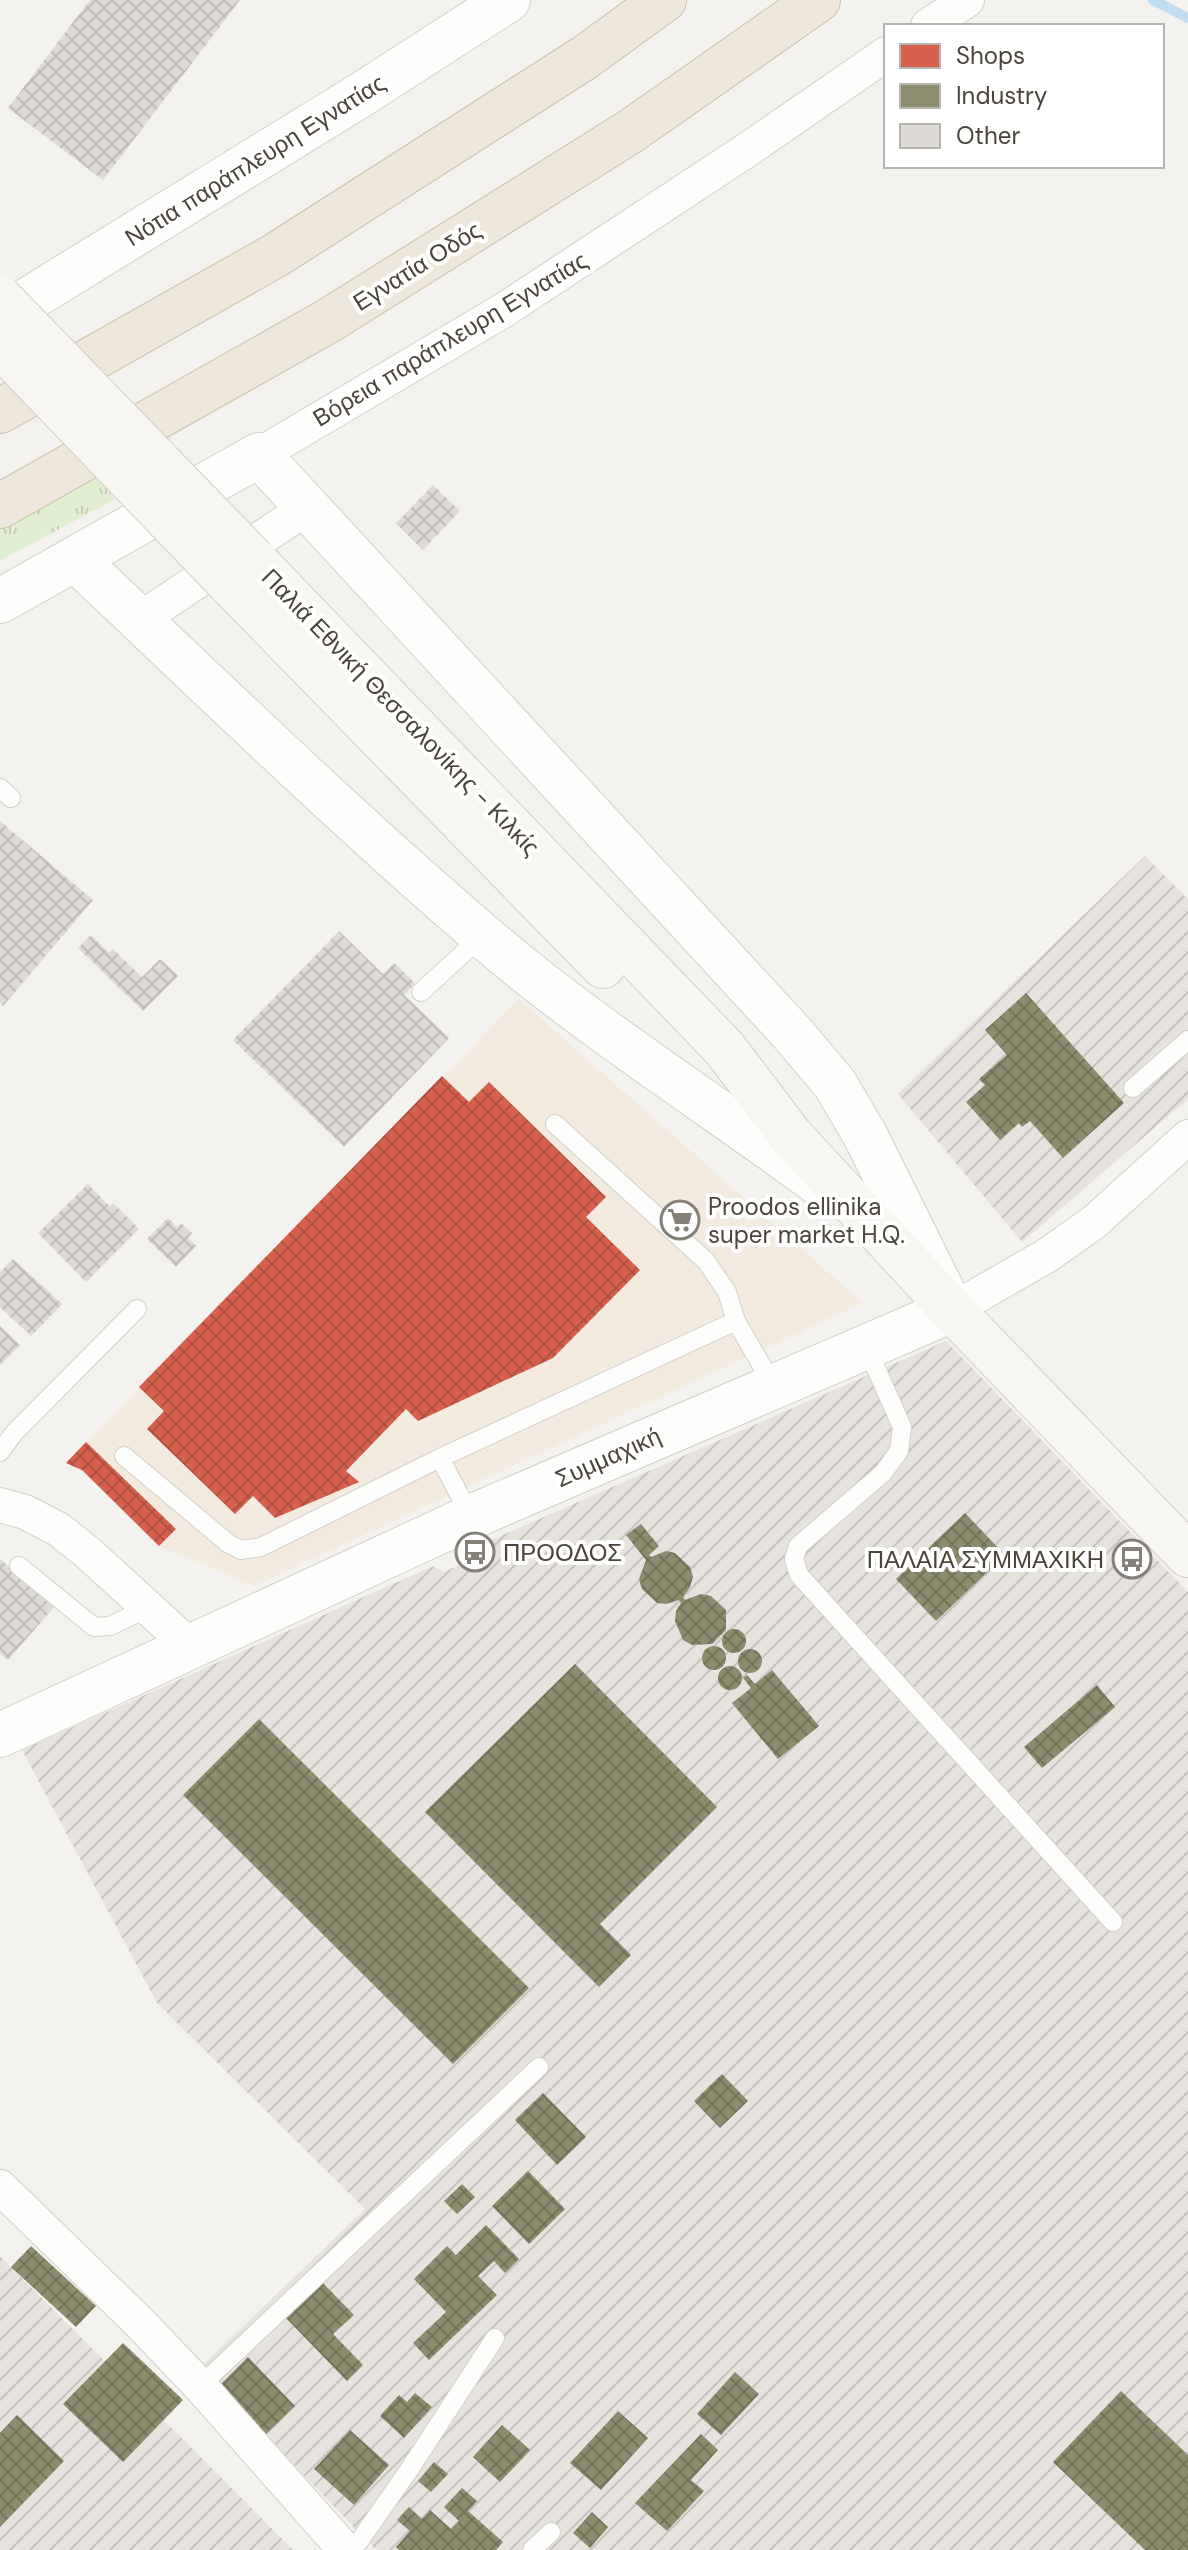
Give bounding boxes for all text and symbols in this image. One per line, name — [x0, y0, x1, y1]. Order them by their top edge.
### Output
legend — [884, 24, 1164, 168]
text: Shops — [956, 40, 1025, 71]
street label: Νότια παράπλευρη Εγνατίας — [119, 67, 391, 253]
text: Industry — [956, 80, 1047, 111]
text: Other — [956, 120, 1020, 151]
street label: Εγνατία Οδός — [347, 214, 487, 318]
street label: Βόρεια παράπλευρη Εγνατίας — [307, 245, 593, 433]
street label: Παλιά Εθνική Θεσσαλονίκης - Κιλκίς — [255, 562, 547, 862]
place label: Proodos ellinika super market H.Q. — [708, 1191, 905, 1250]
supermarket icon: Proodos ellinika super market H.Q. — [659, 1199, 701, 1241]
street label: Συμμαχική — [550, 1420, 666, 1494]
bus stop icon: ΠΡΟΟΔΟΣ — [454, 1531, 496, 1573]
place label: ΠΡΟΟΔΟΣ — [503, 1537, 622, 1568]
bus stop icon: ΠΑΛΑΙΑ ΣΥΜΜΑΧΙΚΗ — [1111, 1538, 1153, 1580]
place label: ΠΑΛΑΙΑ ΣΥΜΜΑΧΙΚΗ — [867, 1544, 1104, 1575]

